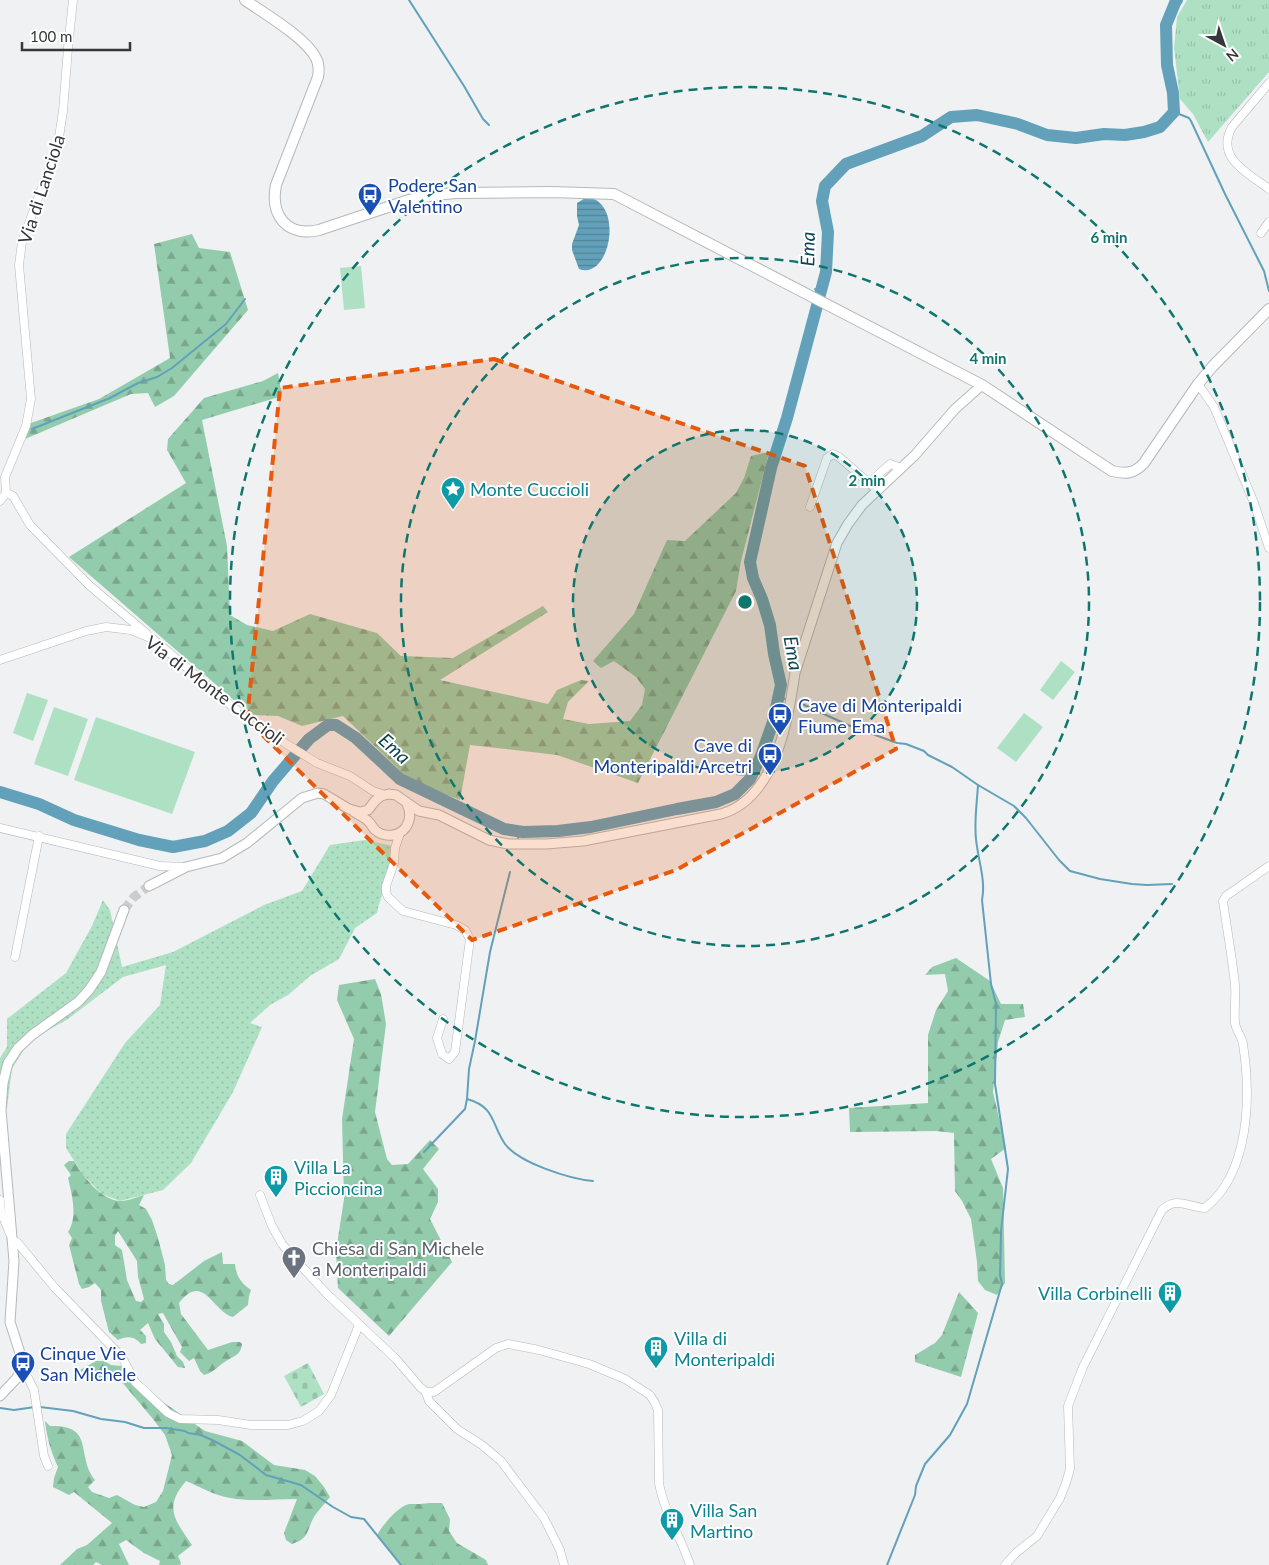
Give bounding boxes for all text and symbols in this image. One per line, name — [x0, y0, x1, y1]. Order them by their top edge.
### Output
scale bar — [22, 20, 130, 52]
north arrow — [1199, 20, 1249, 70]
text: 100 m — [30, 27, 72, 45]
text: N — [1223, 45, 1242, 65]
street label: Via di Lanciola — [13, 132, 69, 246]
place label: Podere San Valentino — [388, 174, 477, 217]
bus stop icon: Podere San Valentino — [357, 182, 383, 216]
text: 6 min — [1090, 228, 1128, 246]
water label: Ema — [795, 231, 819, 267]
text: 4 min — [969, 349, 1007, 367]
text: 2 min — [848, 471, 886, 489]
place icon: Monte Cuccioli — [440, 476, 466, 510]
place label: Monte Cuccioli — [470, 478, 589, 500]
centre of rings — [736, 593, 754, 611]
street label: Via di Monte Cuccioli — [141, 631, 289, 749]
water label: Ema — [780, 634, 808, 672]
place label: Cave di Monteripaldi Fiume Ema — [798, 694, 962, 737]
bus stop icon: Cave di Monteripaldi Fiume Ema — [767, 702, 793, 736]
water label: Ema — [374, 728, 416, 768]
place label: Cave di Monteripaldi Arcetri — [593, 734, 752, 777]
bus stop icon: Cave di Monteripaldi Arcetri — [757, 742, 783, 776]
place label: Villa La Piccioncina — [294, 1156, 383, 1199]
building icon: Villa La Piccioncina — [263, 1164, 289, 1198]
place label: Chiesa di San Michele a Monteripaldi — [312, 1237, 484, 1280]
church icon: Chiesa di San Michele a Monteripaldi — [281, 1245, 307, 1279]
building icon: Villa Corbinelli — [1157, 1280, 1183, 1314]
place label: Villa Corbinelli — [1038, 1282, 1152, 1304]
place label: Villa di Monteripaldi — [674, 1327, 775, 1370]
building icon: Villa di Monteripaldi — [643, 1335, 669, 1369]
place label: Cinque Vie San Michele — [40, 1342, 136, 1385]
bus stop icon: Cinque Vie San Michele — [10, 1350, 36, 1384]
place label: Villa San Martino — [690, 1499, 757, 1542]
building icon: Villa San Martino — [659, 1507, 685, 1541]

